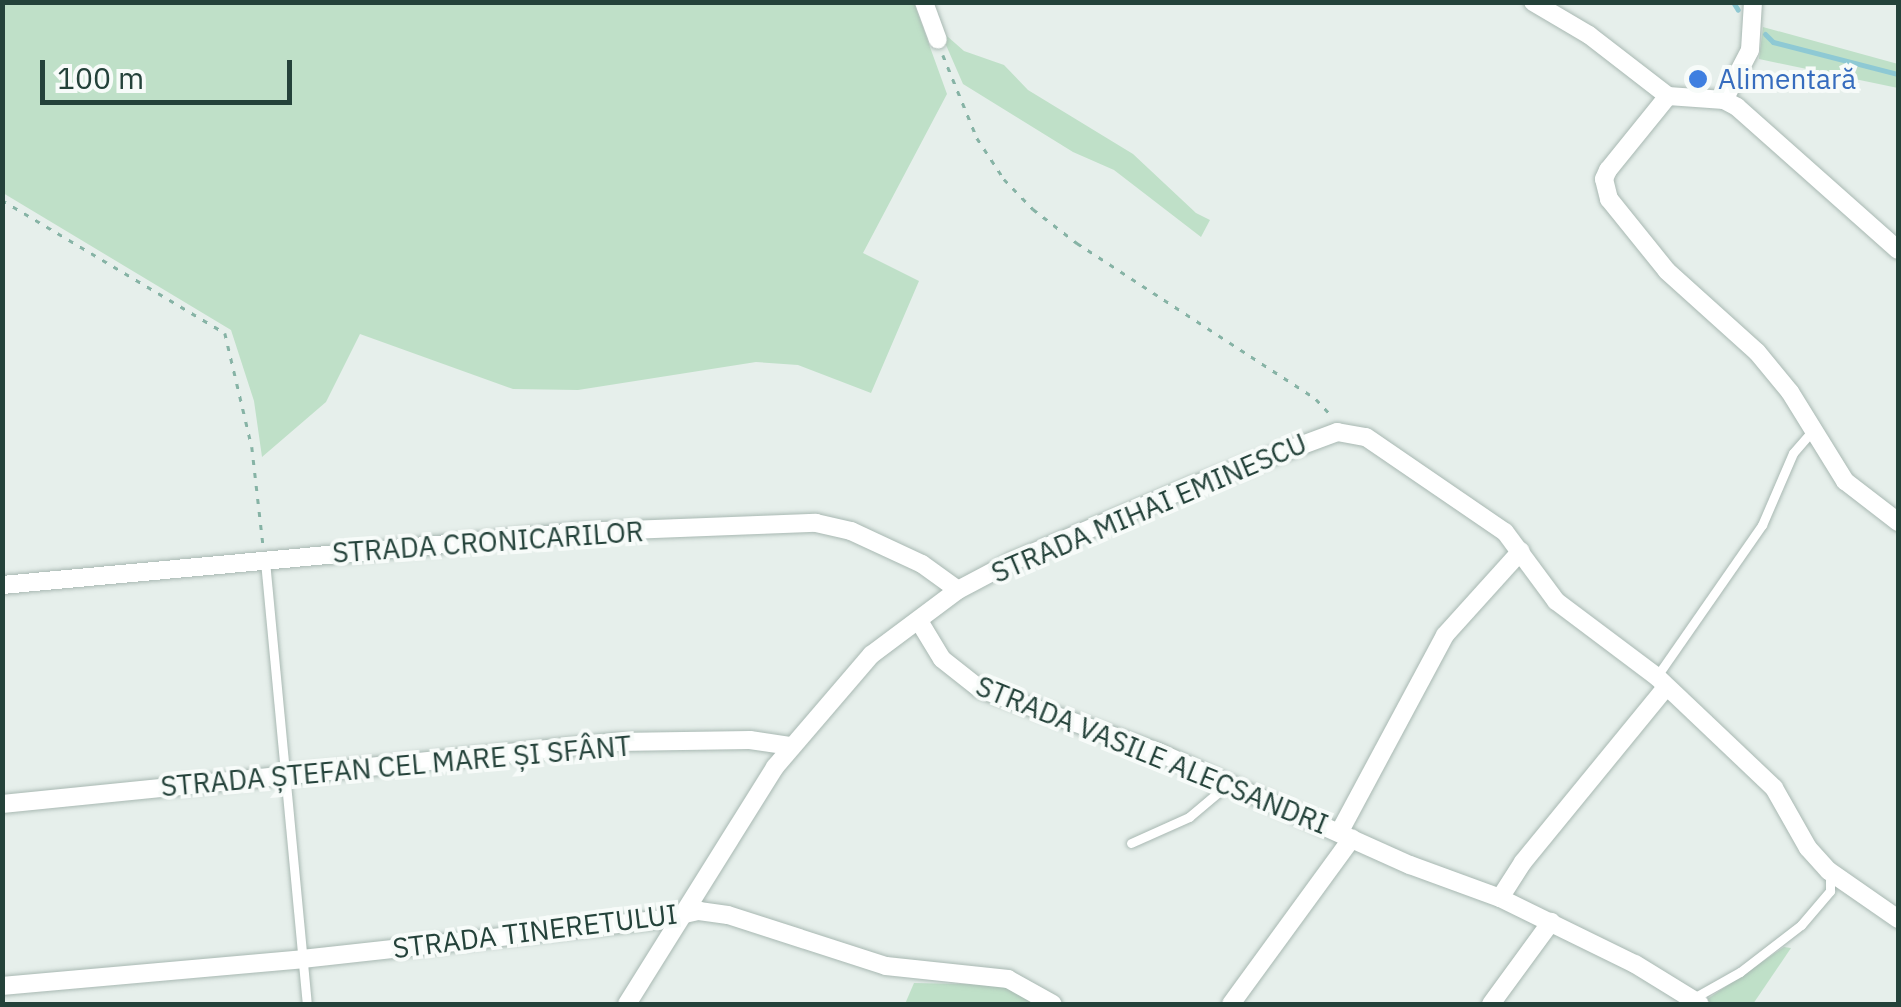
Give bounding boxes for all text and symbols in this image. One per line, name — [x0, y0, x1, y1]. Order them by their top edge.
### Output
scale bar — [45, 40, 298, 102]
text: 100 m — [57, 58, 144, 97]
place label: Alimentară — [1718, 62, 1856, 96]
marker: Alimentară — [1687, 68, 1709, 90]
street label: STRADA MIHAI EMINESCU — [986, 426, 1312, 590]
street label: STRADA CRONICARILOR — [331, 514, 645, 570]
street label: STRADA VASILE ALECSANDRI — [971, 669, 1333, 841]
street label: STRADA ȘTEFAN CEL MARE ȘI SFÂNT — [159, 729, 633, 803]
street label: STRADA TINERETULUI — [391, 897, 679, 965]

